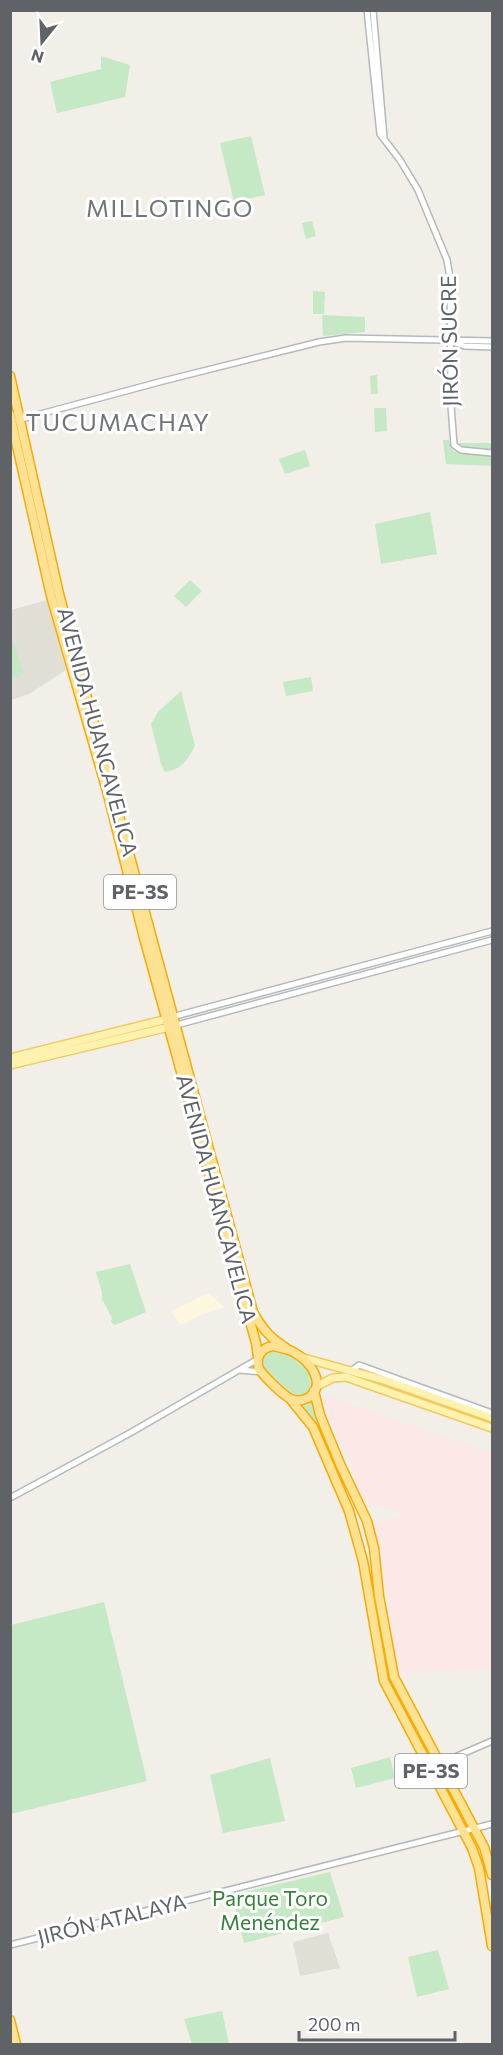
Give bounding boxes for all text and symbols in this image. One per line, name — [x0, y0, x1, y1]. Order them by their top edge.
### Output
north arrow — [12, 12, 72, 72]
text: N — [29, 46, 46, 68]
district label: MILLOTINGO — [86, 193, 254, 222]
street label: JIRÓN SUCRE — [435, 275, 462, 407]
district label: TUCUMACHAY — [26, 407, 210, 436]
street label: AVENIDA HUANCAVELICA — [53, 604, 144, 859]
road number: PE-3S — [104, 875, 176, 909]
street label: AVENIDA HUANCAVELICA — [172, 1071, 263, 1326]
road number: PE-3S — [395, 1754, 467, 1788]
park label: Parque Toro Menéndez — [212, 1885, 328, 1934]
street label: JIRÓN ATALAYA — [35, 1888, 189, 1949]
scale bar — [299, 2004, 455, 2042]
text: 200 m — [308, 2013, 361, 2035]

